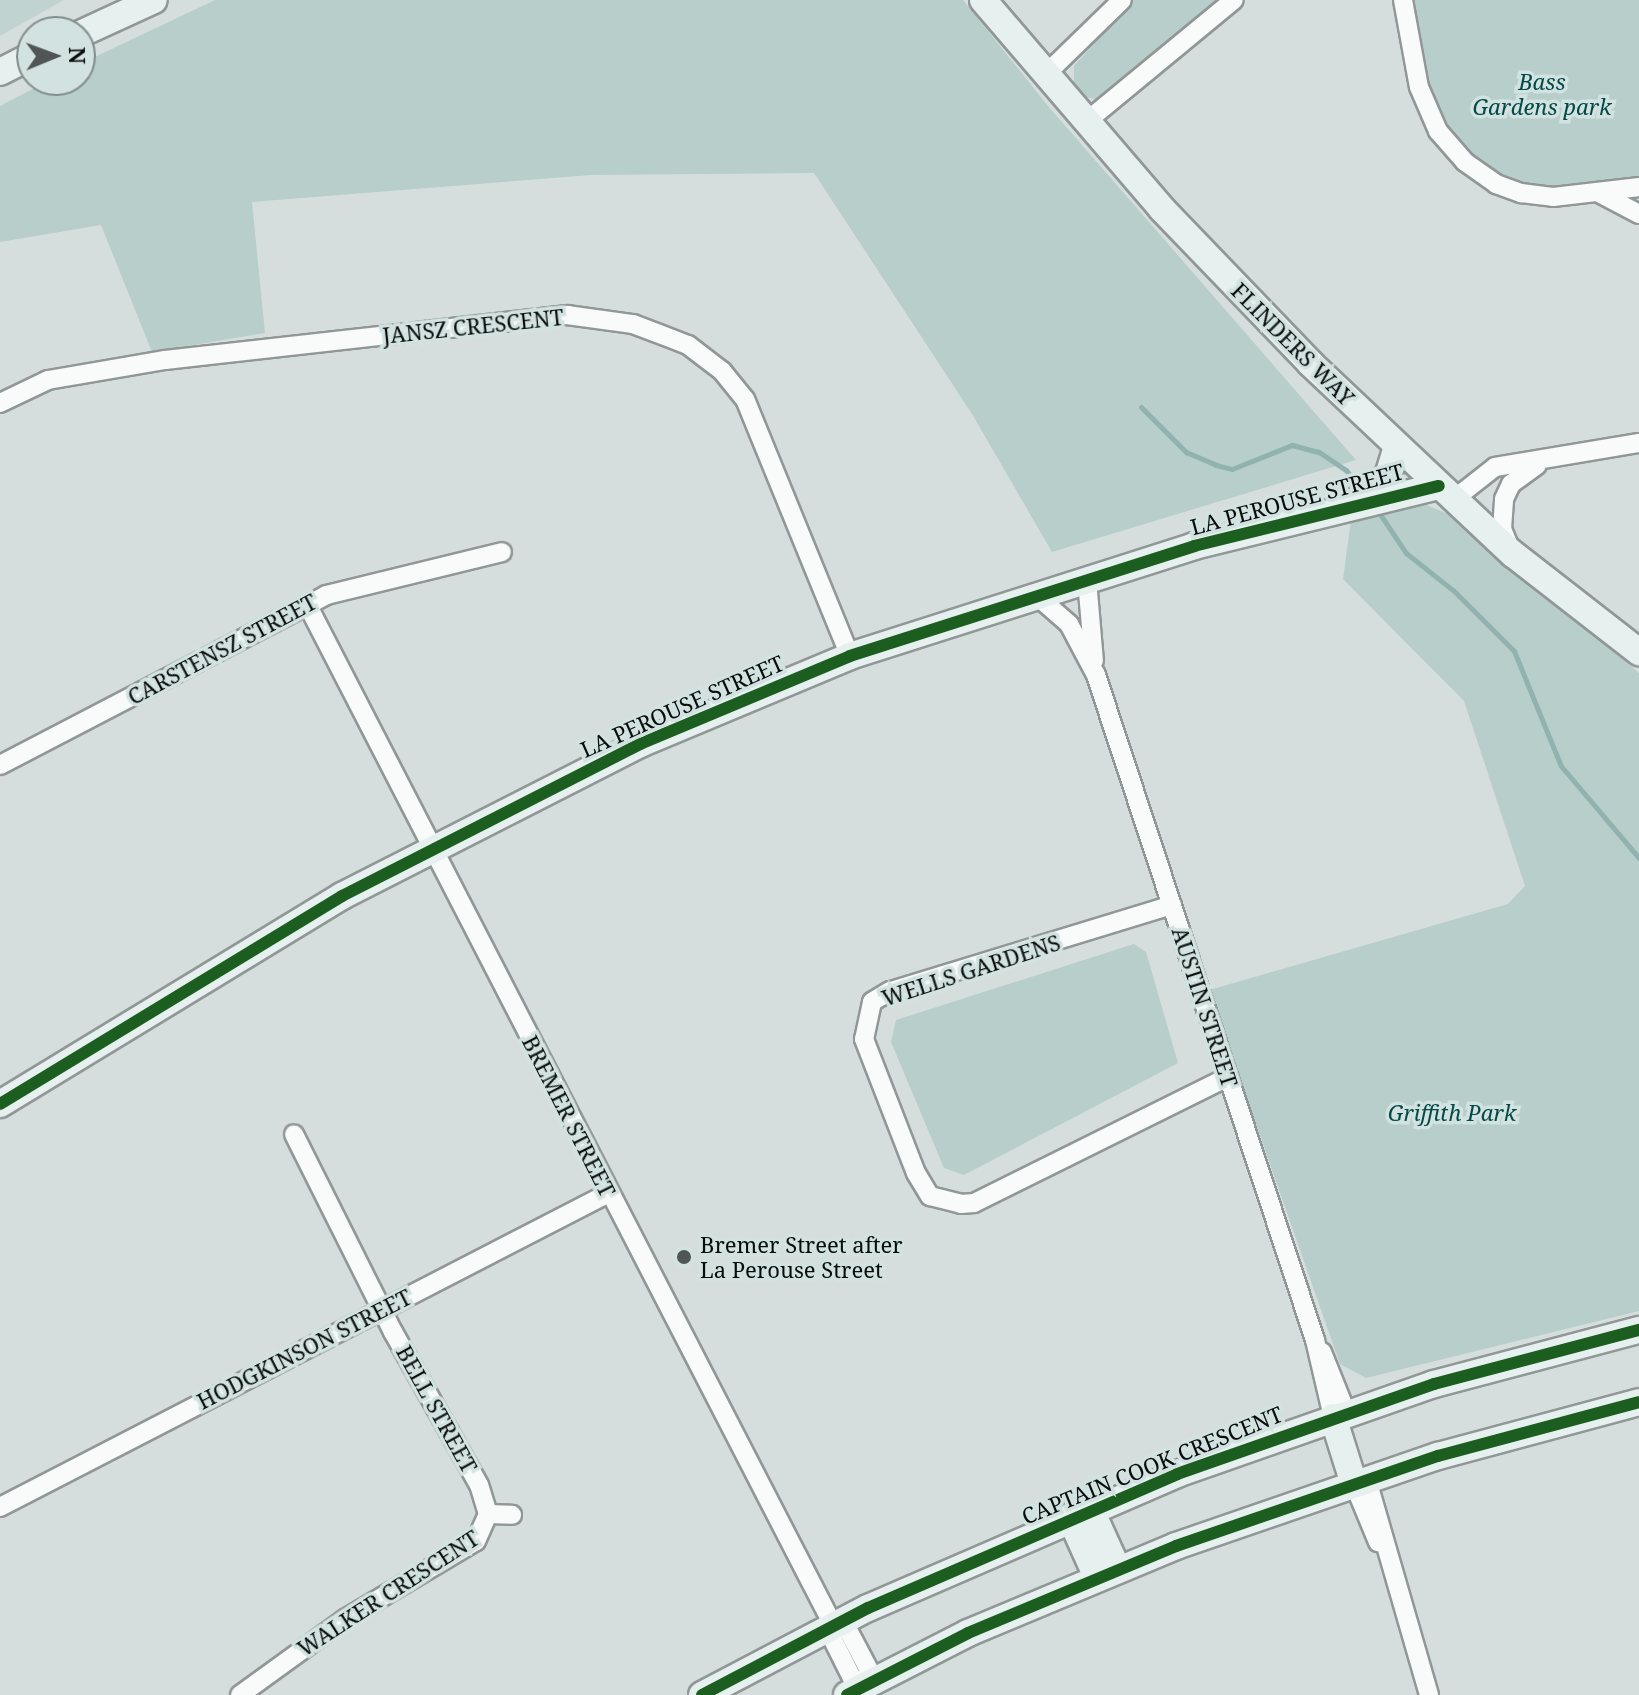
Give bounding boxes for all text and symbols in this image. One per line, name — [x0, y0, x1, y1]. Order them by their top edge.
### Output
north arrow — [16, 16, 96, 96]
text: N — [63, 47, 93, 65]
park label: Bass Gardens park — [1472, 68, 1612, 120]
street label: FLINDERS WAY — [1226, 277, 1360, 411]
street label: JANSZ CRESCENT — [381, 303, 565, 349]
street label: LA PEROUSE STREET — [1187, 458, 1407, 540]
street label: CARSTENSZ STREET — [123, 588, 321, 710]
street label: LA PEROUSE STREET — [576, 649, 788, 763]
street label: AUSTIN STREET — [1167, 924, 1243, 1090]
street label: WELLS GARDENS — [878, 929, 1064, 1011]
street label: BREMER STREET — [517, 1031, 621, 1201]
park label: Griffith Park — [1388, 1100, 1516, 1126]
place label: Bremer Street after La Perouse Street — [700, 1231, 903, 1282]
marker: Bremer Street after La Perouse Street — [675, 1248, 693, 1266]
street label: HODGKINSON STREET — [192, 1283, 416, 1415]
street label: BELL STREET — [391, 1341, 483, 1477]
street label: CAPTAIN COOK CRESCENT — [1018, 1401, 1286, 1529]
street label: WALKER CRESCENT — [292, 1524, 484, 1662]

